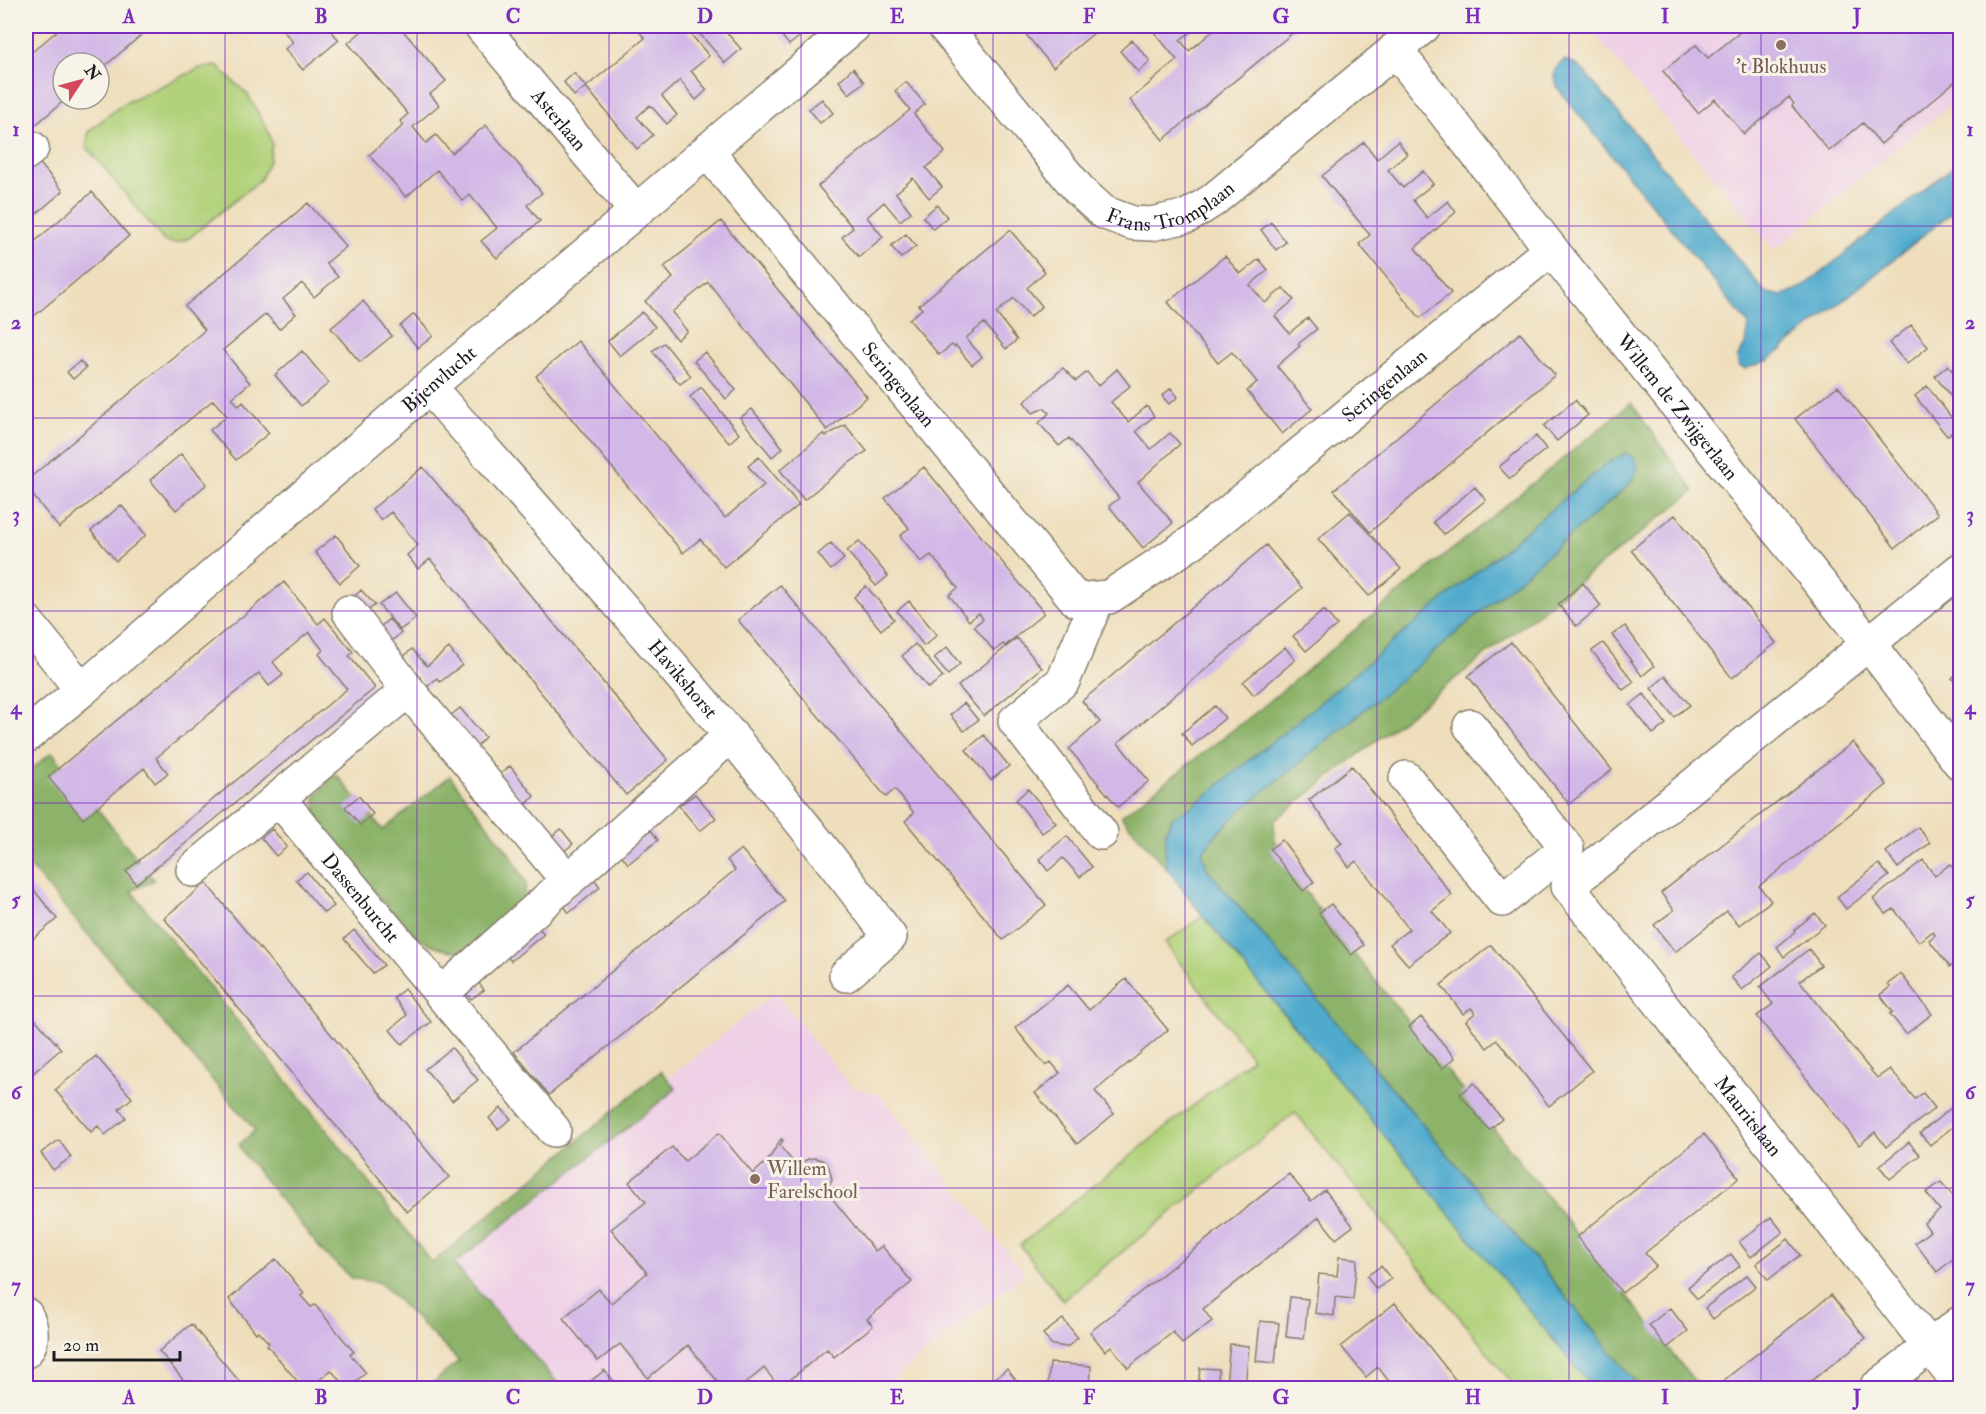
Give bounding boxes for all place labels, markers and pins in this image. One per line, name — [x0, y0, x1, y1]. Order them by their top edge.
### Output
marker: 't Blokhuus — [1774, 38, 1788, 52]
place label: 't Blokhuus — [1736, 54, 1826, 79]
place label: Willem Farelschool — [766, 1156, 858, 1204]
marker: Willem Farelschool — [748, 1172, 762, 1186]

